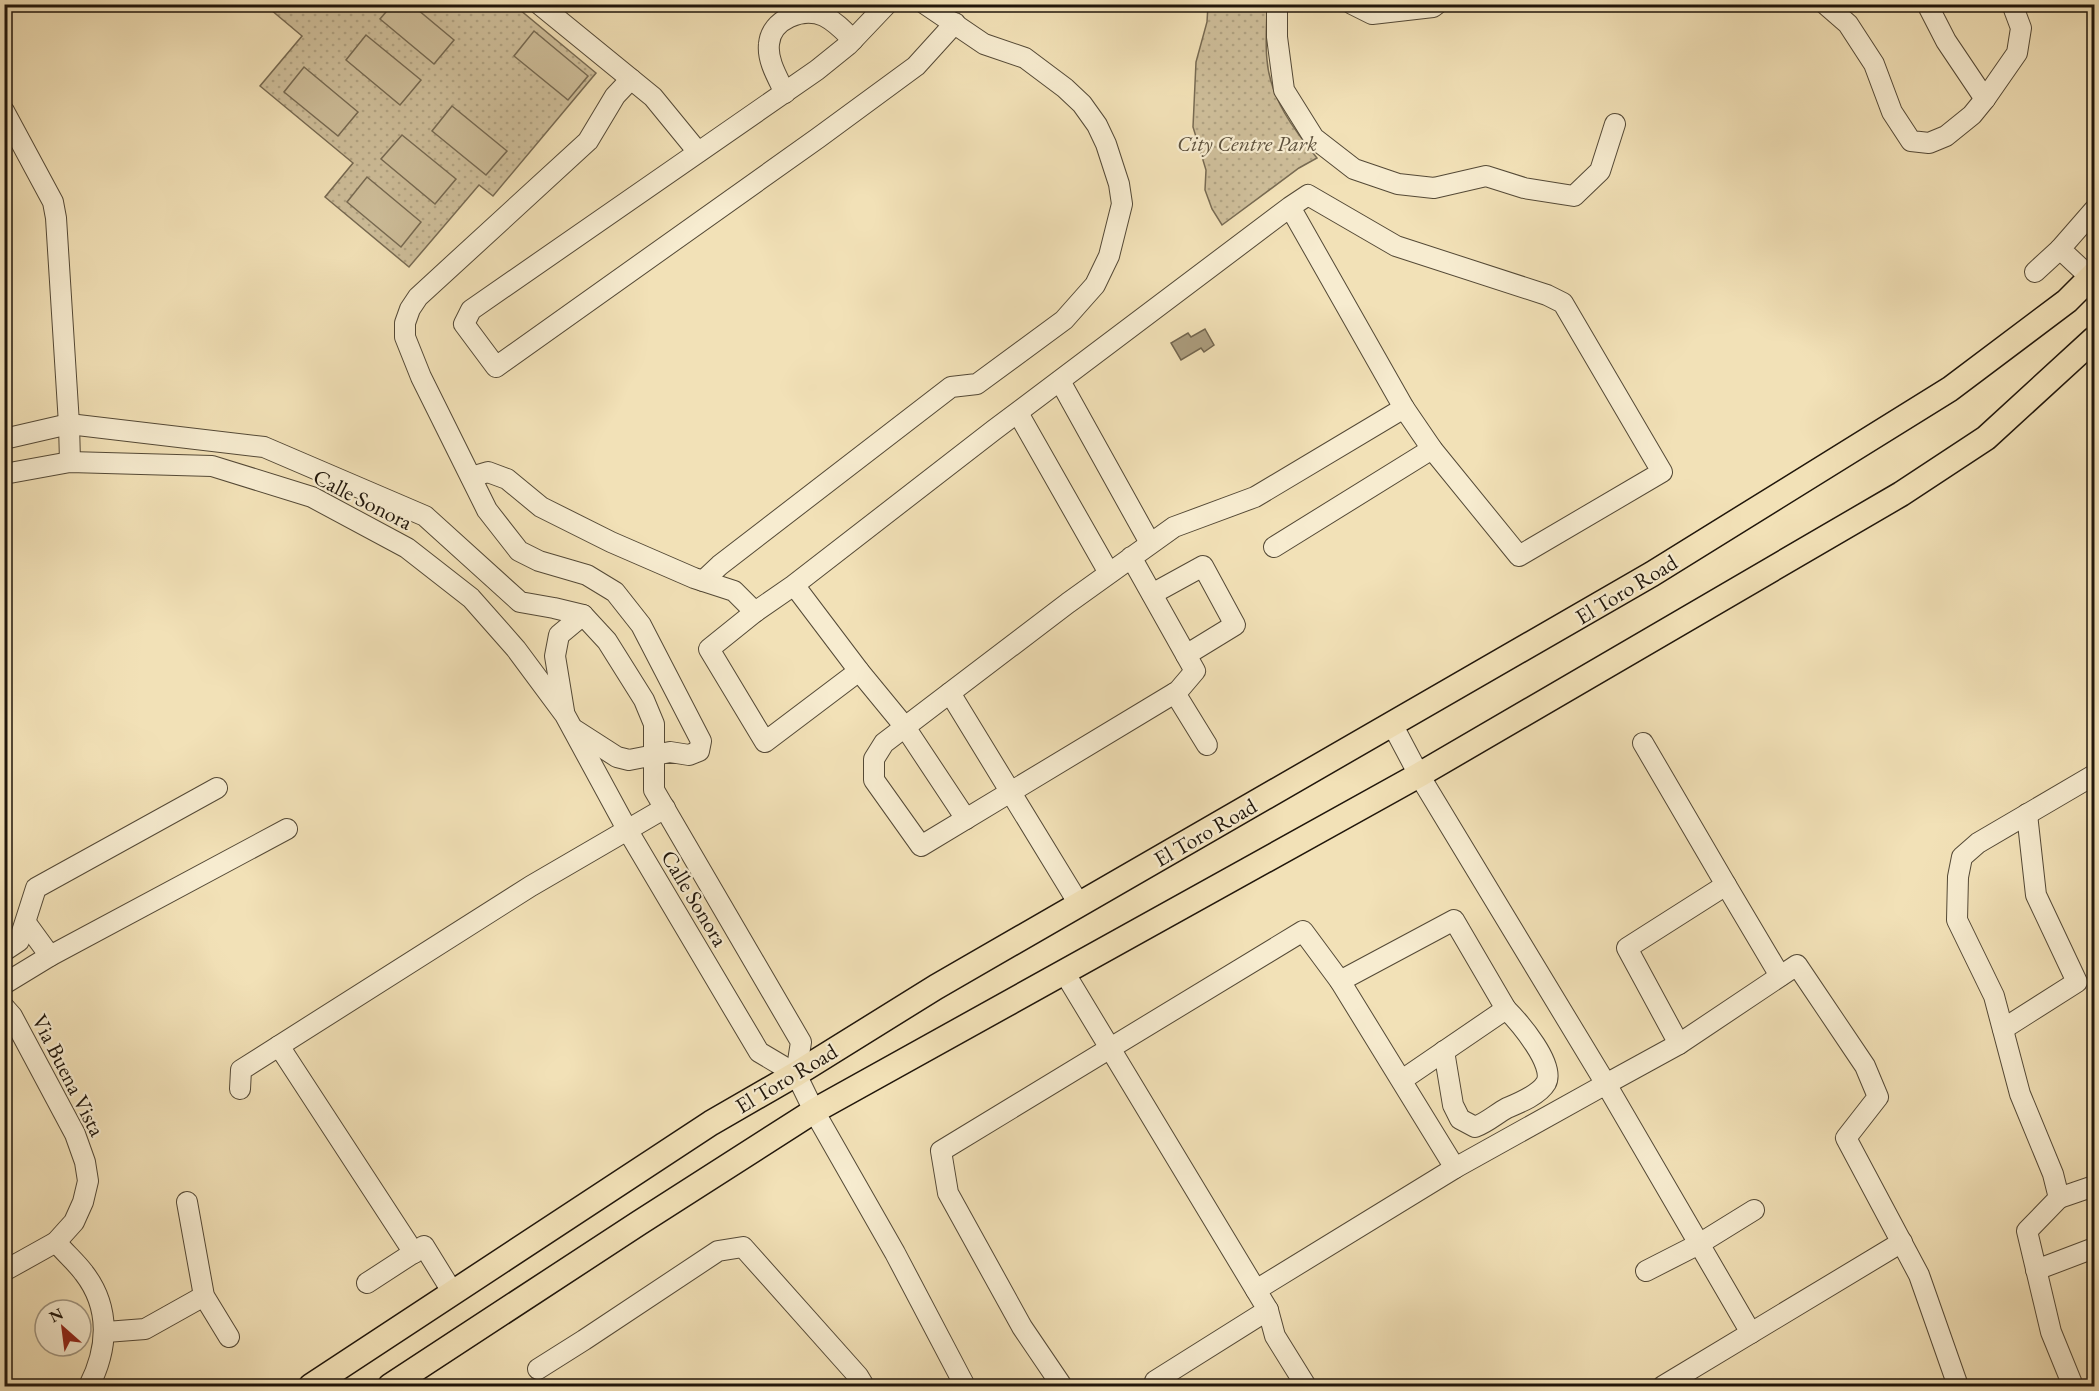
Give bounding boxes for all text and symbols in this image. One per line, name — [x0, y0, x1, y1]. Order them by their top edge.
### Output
park label: City Centre Park — [1177, 129, 1317, 158]
street label: Calle Sonora — [308, 462, 418, 537]
street label: El Toro Road — [1570, 547, 1683, 631]
street label: El Toro Road — [1149, 791, 1263, 874]
street label: Calle Sonora — [654, 845, 735, 952]
street label: Via Buena Vista — [25, 1009, 112, 1141]
street label: El Toro Road — [730, 1036, 843, 1120]
north arrow — [33, 1298, 93, 1358]
text: N — [46, 1303, 67, 1328]

